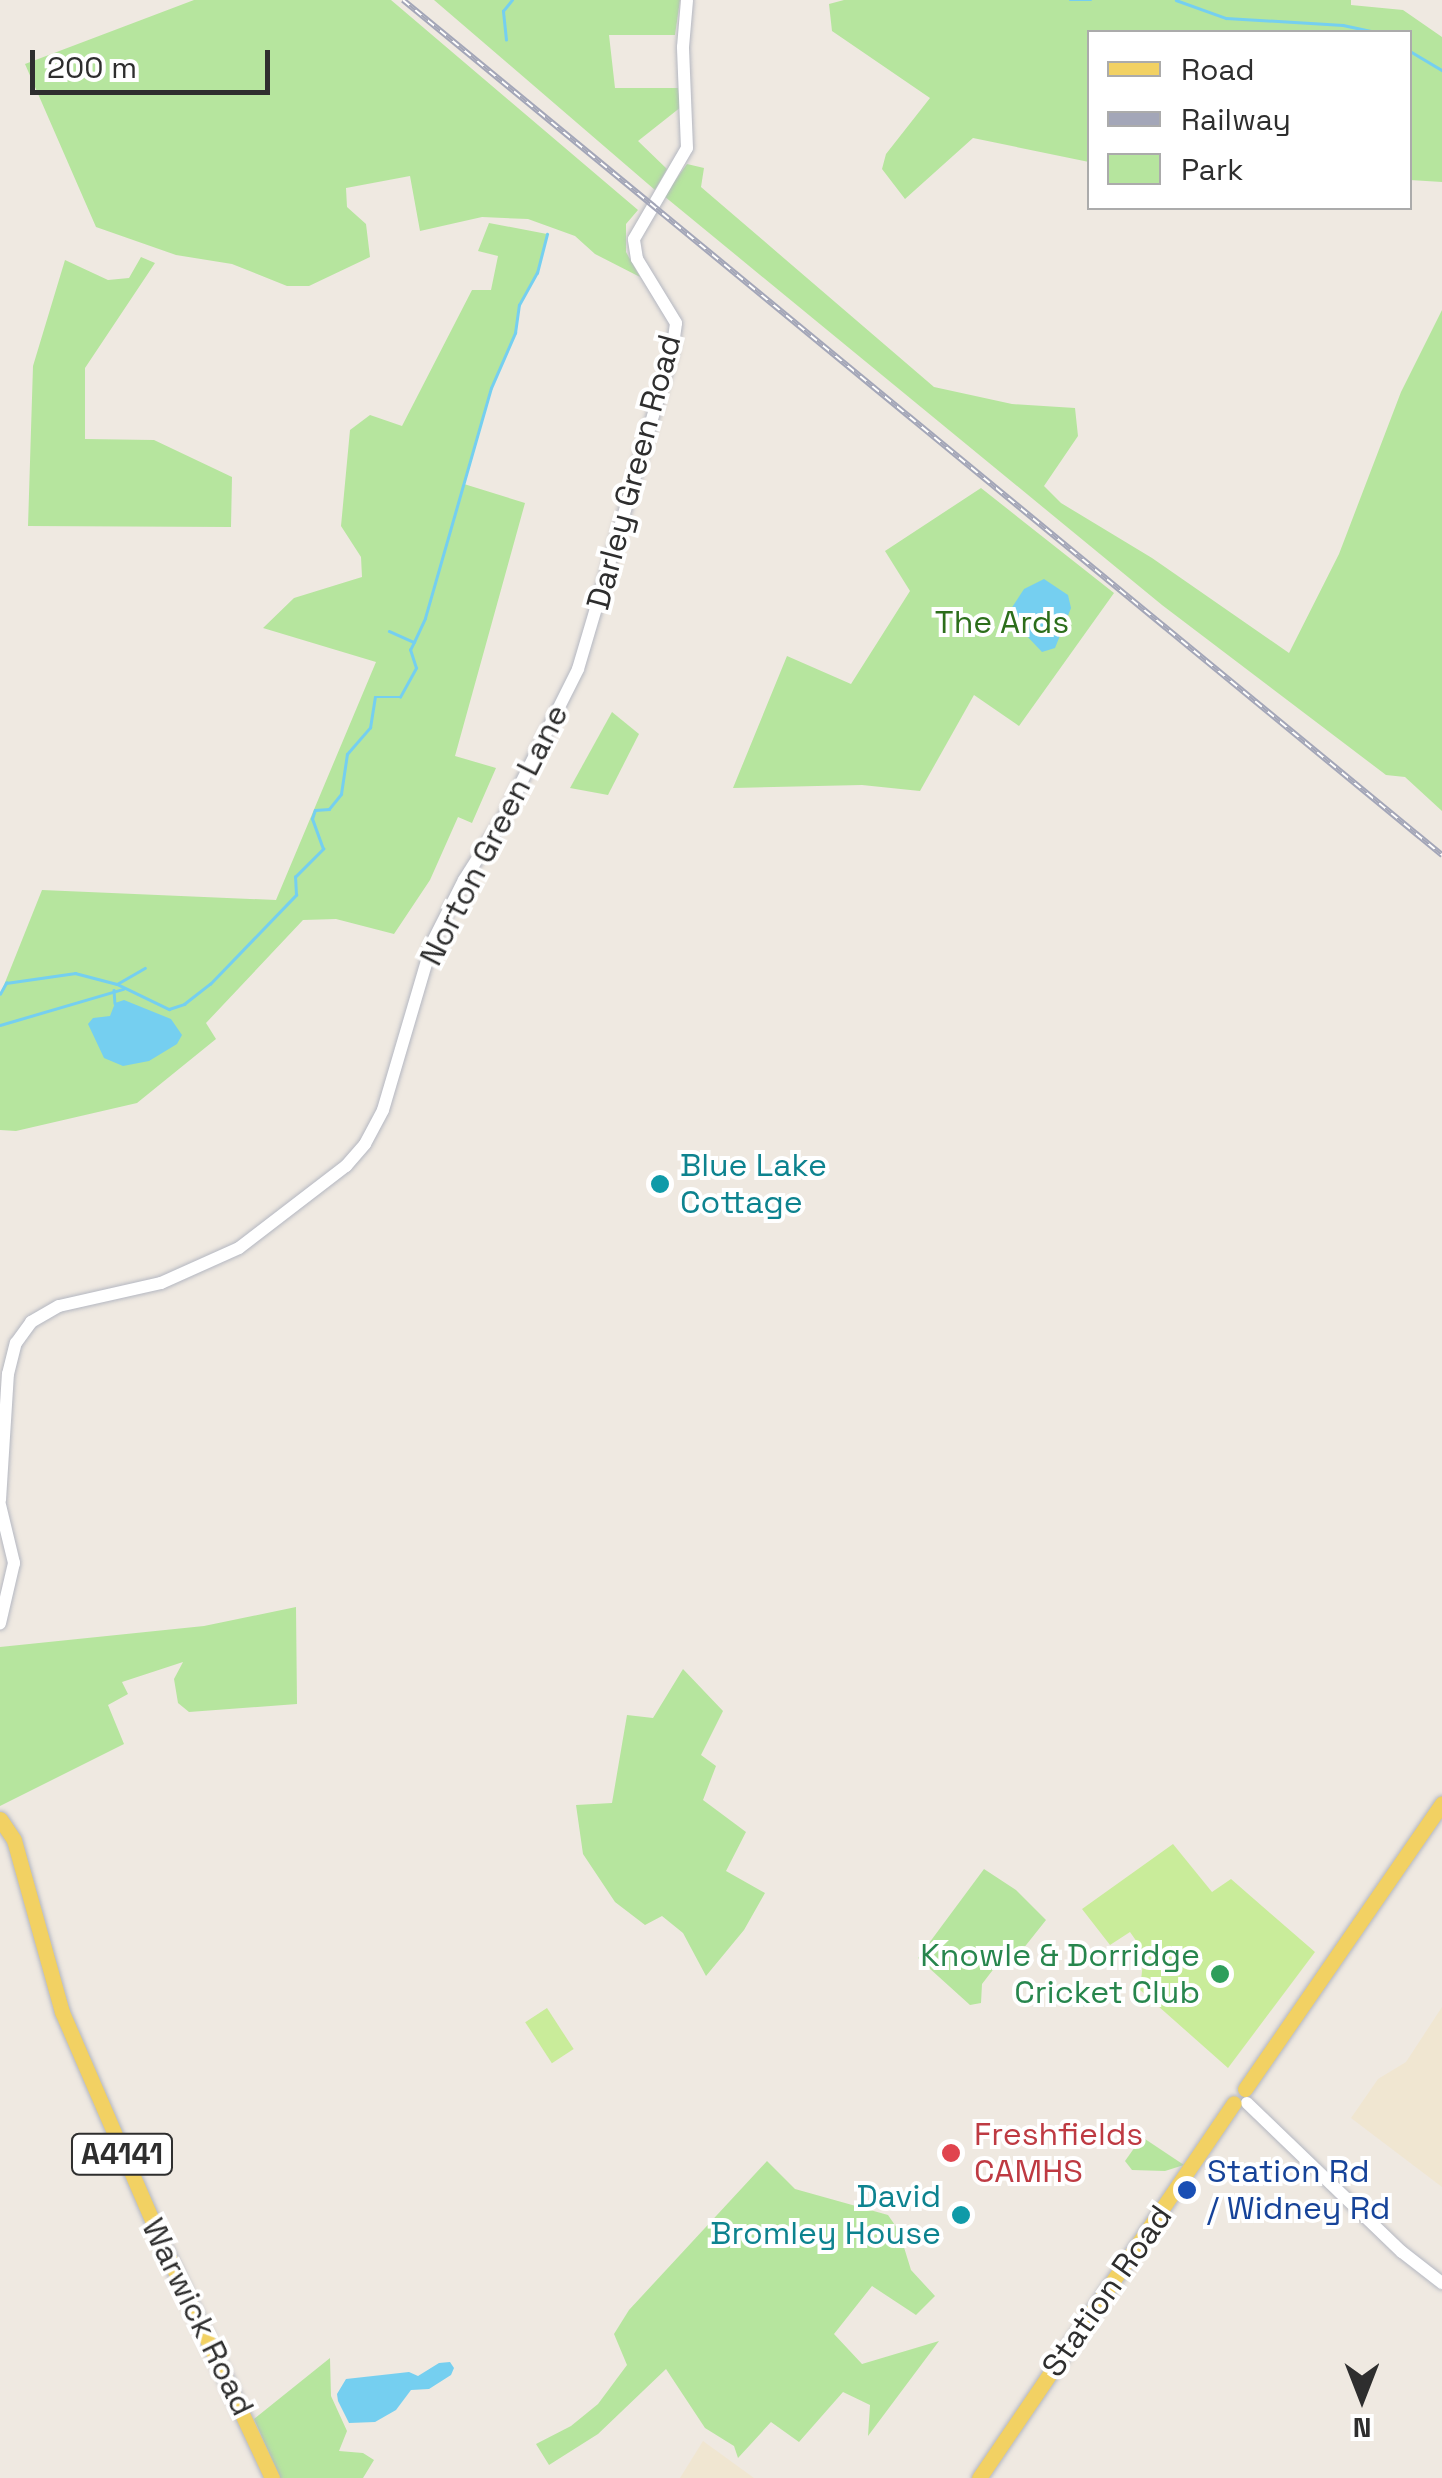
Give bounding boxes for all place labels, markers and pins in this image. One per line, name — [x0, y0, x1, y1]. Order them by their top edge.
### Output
place label: Blue Lake Cottage — [680, 1147, 827, 1222]
marker: Blue Lake Cottage — [649, 1173, 671, 1195]
place label: Knowle & Dorridge Cricket Club — [920, 1937, 1200, 2012]
marker: Knowle & Dorridge Cricket Club — [1209, 1963, 1231, 1985]
place label: Freshfields CAMHS — [974, 2116, 1143, 2191]
marker: Freshfields CAMHS — [938, 2140, 964, 2166]
place label: Station Rd / Widney Rd — [1207, 2153, 1391, 2228]
place label: David Bromley House — [710, 2178, 941, 2253]
marker: Station Rd / Widney Rd — [1176, 2179, 1198, 2201]
marker: David Bromley House — [950, 2204, 972, 2226]

